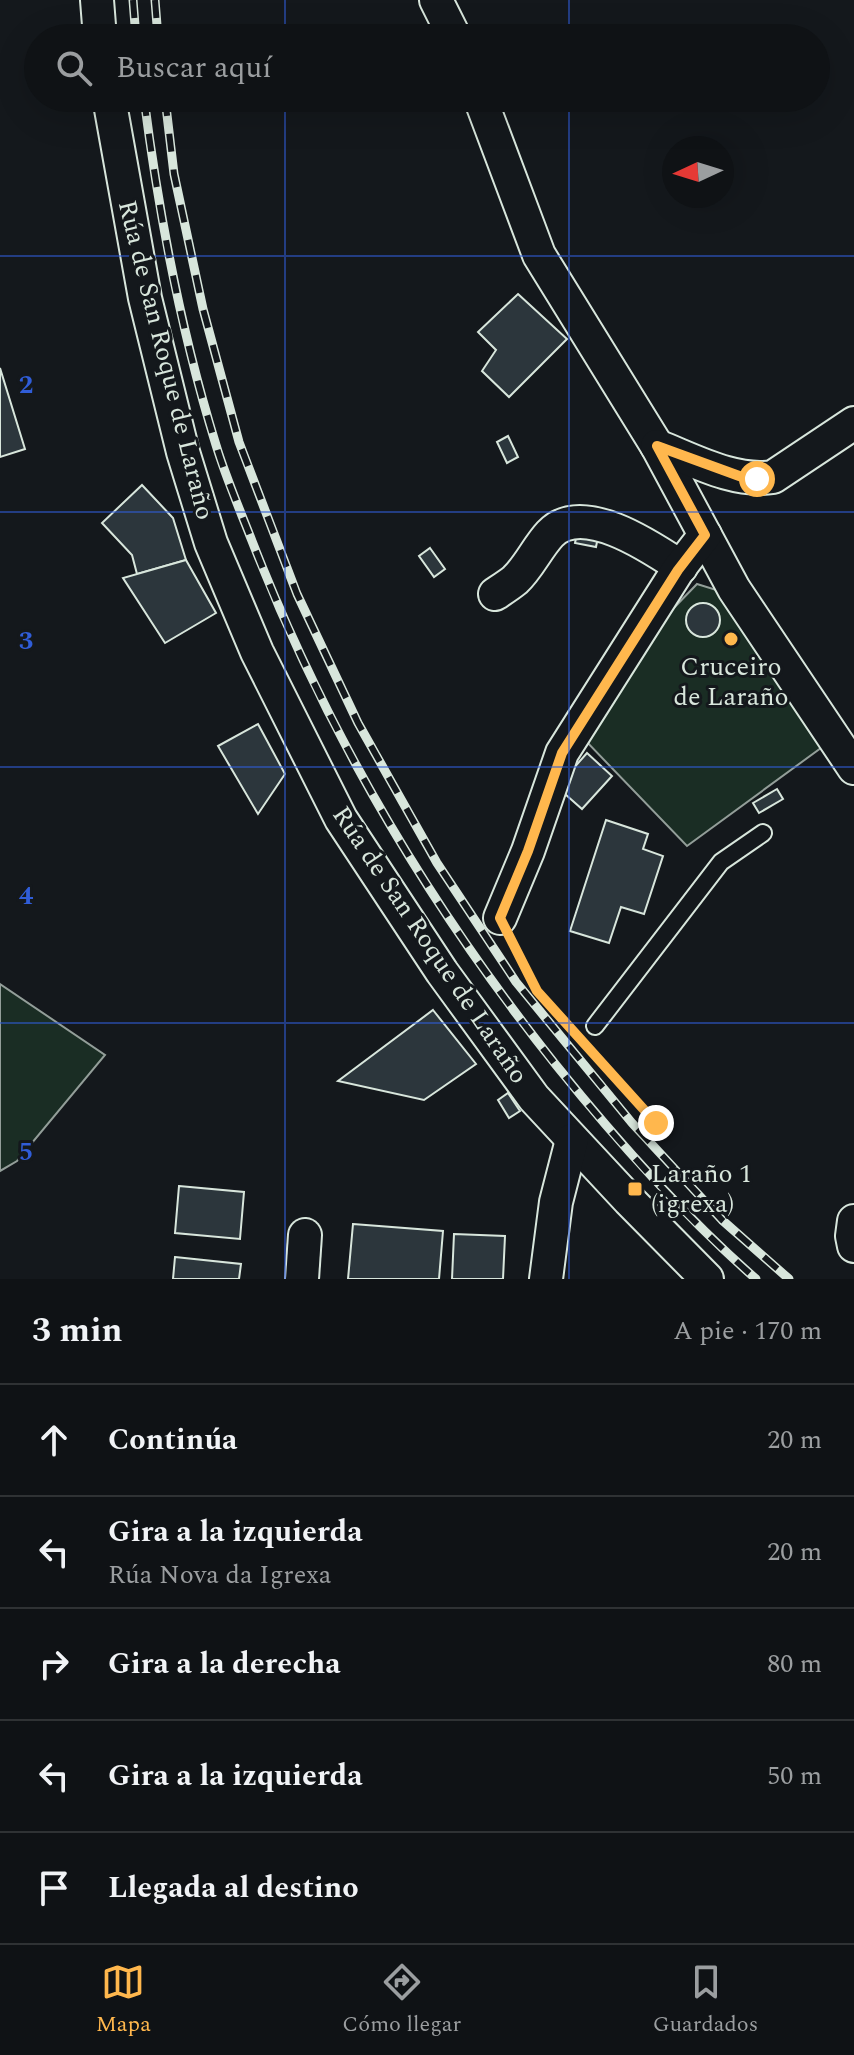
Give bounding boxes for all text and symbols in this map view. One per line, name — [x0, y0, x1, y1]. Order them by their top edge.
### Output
search box — [24, 24, 830, 112]
text: Buscar aquí — [116, 45, 272, 91]
icon: search — [52, 46, 96, 90]
north arrow — [662, 136, 734, 208]
street label: Rúa de San Roque de Laraño — [107, 196, 225, 524]
text: 2 — [19, 365, 33, 405]
route start — [739, 461, 775, 497]
text: 3 — [19, 621, 33, 661]
marker: Cruceiro de Laraño — [722, 630, 740, 648]
place label: Cruceiro de Laraño — [673, 647, 789, 717]
street label: Rúa de San Roque de Laraño — [322, 798, 538, 1092]
text: 4 — [19, 876, 34, 916]
route end — [638, 1105, 674, 1141]
text: 5 — [19, 1132, 33, 1172]
place label: Laraño 1 (igrexa) — [651, 1154, 752, 1224]
marker: Laraño 1 (igrexa) — [626, 1180, 644, 1198]
text: 3 min — [32, 1305, 122, 1357]
text: A pie · 170 m — [673, 1311, 822, 1351]
text: Continúa — [108, 1417, 238, 1463]
icon: ahead — [32, 1418, 76, 1462]
text: 20 m — [767, 1420, 822, 1460]
text: Gira a la izquierda — [108, 1509, 363, 1555]
icon: left — [32, 1530, 76, 1574]
text: 20 m — [767, 1532, 822, 1572]
text: Rúa Nova da Igrexa — [108, 1555, 332, 1595]
text: Gira a la derecha — [108, 1641, 341, 1687]
icon: right — [32, 1642, 76, 1686]
text: 80 m — [767, 1644, 822, 1684]
text: Gira a la izquierda — [108, 1753, 363, 1799]
icon: left — [32, 1754, 76, 1798]
text: 50 m — [767, 1756, 822, 1796]
text: Llegada al destino — [108, 1865, 359, 1911]
icon: arrive — [32, 1866, 76, 1910]
tab: Mapa — [96, 1960, 151, 2041]
tab: Cómo llegar — [342, 1960, 461, 2041]
tab: Guardados — [653, 1960, 758, 2041]

